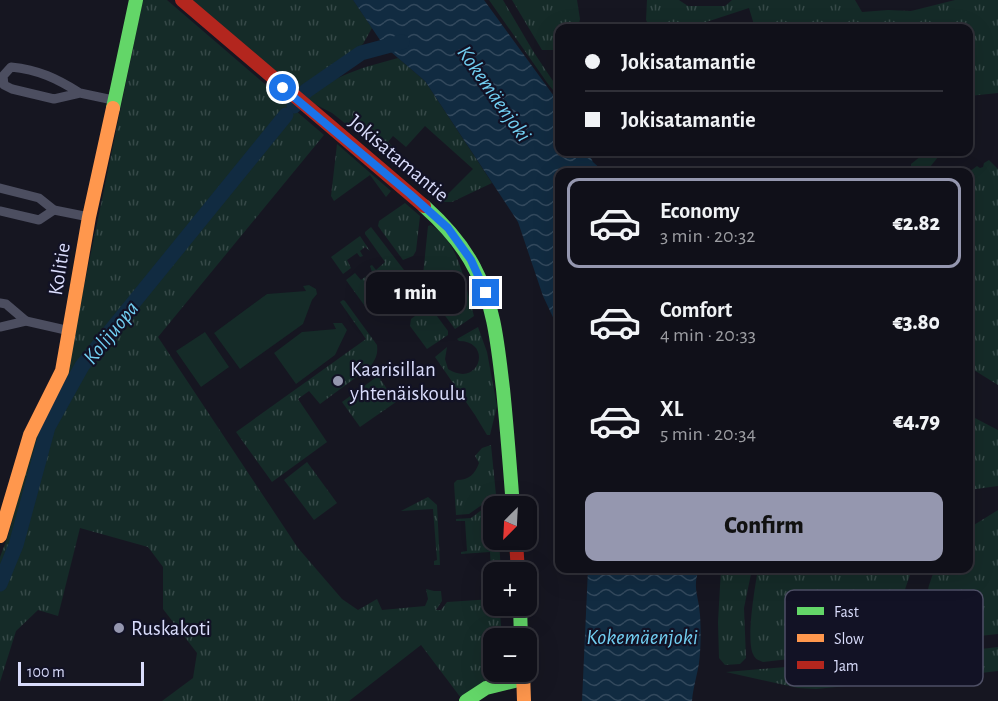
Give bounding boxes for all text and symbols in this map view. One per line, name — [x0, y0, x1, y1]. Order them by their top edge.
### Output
water label: Kokemäenjoki — [453, 42, 535, 146]
text: Jokisatamantie — [621, 51, 756, 73]
route start — [269, 74, 296, 101]
text: Jokisatamantie — [621, 109, 756, 131]
street label: Jokisatamantie — [345, 111, 453, 206]
icon: car — [588, 196, 642, 250]
text: Economy — [660, 200, 740, 222]
text: €2.82 — [893, 212, 940, 234]
text: 3 min · 20:32 — [660, 226, 755, 246]
street label: Kolitie — [45, 241, 74, 297]
callout: 1 min — [366, 272, 465, 314]
route end — [472, 279, 499, 306]
text: 1 min — [394, 283, 437, 303]
icon: car — [588, 295, 642, 349]
water label: Kolijuopa — [79, 297, 143, 369]
text: Comfort — [660, 299, 732, 321]
text: €3.80 — [893, 311, 940, 333]
text: 4 min · 20:33 — [660, 325, 756, 345]
place label: Kaarisillan yhtenäiskoulu — [349, 359, 466, 404]
marker: Kaarisillan yhtenäiskoulu — [331, 374, 345, 388]
icon: car — [588, 394, 642, 448]
text: XL — [660, 398, 683, 420]
text: €4.79 — [893, 410, 940, 432]
text: 5 min · 20:34 — [660, 424, 756, 444]
button: Confirm — [585, 492, 943, 561]
north arrow — [483, 496, 537, 550]
map controls — [483, 496, 537, 682]
button: + — [483, 562, 537, 616]
legend — [785, 590, 983, 686]
text: Fast — [834, 604, 859, 620]
place label: Ruskakoti — [131, 618, 211, 639]
marker: Ruskakoti — [112, 621, 126, 635]
water label: Kokemäenjoki — [586, 626, 698, 648]
button: − — [483, 628, 537, 682]
text: Slow — [834, 631, 864, 647]
text: Jam — [834, 658, 859, 674]
scale bar — [18, 659, 144, 686]
text: 100 m — [27, 664, 65, 680]

